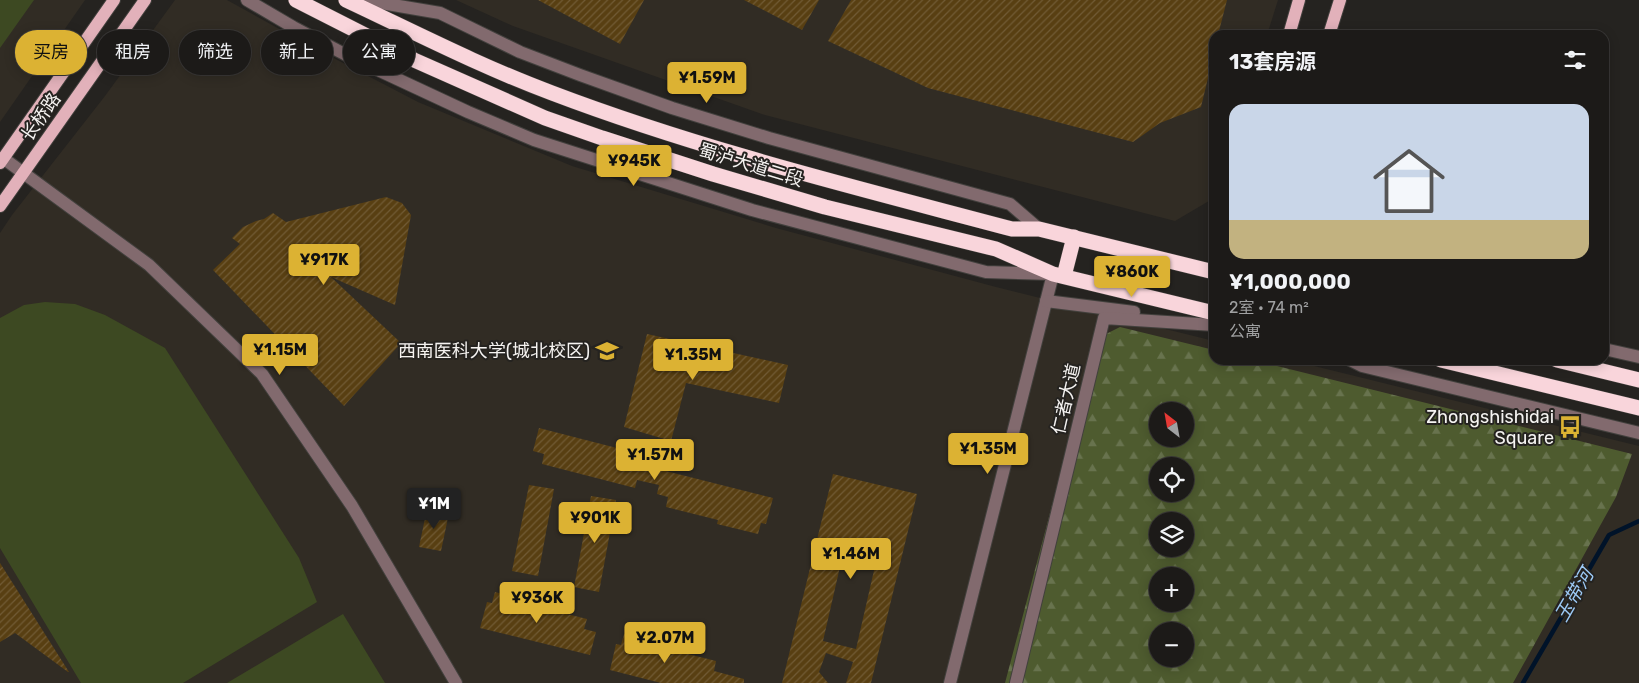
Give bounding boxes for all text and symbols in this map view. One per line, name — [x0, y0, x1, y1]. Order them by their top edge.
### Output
chip: 买房 — [15, 30, 87, 75]
chip: 租房 — [97, 30, 169, 75]
chip: 筛选 — [179, 30, 251, 75]
chip: 新上 — [261, 30, 333, 75]
chip: 公寓 — [343, 30, 415, 75]
icon: filters — [1561, 46, 1589, 74]
text: 13套房源 — [1229, 49, 1316, 74]
pin: ¥1.59M — [666, 62, 748, 104]
text: ¥1.59M — [678, 68, 736, 87]
street label: 长桥路 — [17, 89, 65, 145]
icon: home — [1364, 136, 1454, 226]
street label: 蜀泸大道二段 — [696, 139, 806, 191]
pin: ¥945K — [599, 144, 669, 187]
text: ¥945K — [607, 151, 661, 170]
pin: ¥917K — [289, 244, 359, 286]
text: ¥917K — [299, 250, 349, 269]
pin: ¥860K — [1097, 256, 1167, 298]
text: ¥860K — [1105, 262, 1159, 281]
text: ¥1,000,000 — [1229, 269, 1351, 294]
text: 2室 · 74 m² — [1229, 298, 1309, 317]
text: 公寓 — [1229, 322, 1261, 341]
pin: ¥1.15M — [239, 334, 321, 376]
school or university icon: 西南医科大学(城北校区) — [594, 338, 620, 364]
pin: ¥1.35M — [652, 338, 734, 381]
text: ¥1.15M — [253, 340, 307, 359]
place label: 西南医科大学(城北校区) — [398, 340, 590, 362]
text: ¥1.35M — [664, 345, 722, 364]
street label: 仁者大道 — [1047, 361, 1085, 437]
north arrow — [1149, 402, 1194, 448]
map controls — [1149, 402, 1194, 667]
place label: Zhongshishidai Square — [1426, 406, 1554, 449]
bus stop icon: Zhongshishidai Square — [1557, 414, 1583, 440]
pin: ¥1.35M — [947, 432, 1029, 475]
pin: ¥1.57M — [614, 438, 696, 481]
text: ¥1.35M — [959, 439, 1017, 458]
text: ¥1.57M — [627, 445, 683, 464]
button: locate — [1149, 457, 1194, 502]
pin: ¥1M — [410, 488, 458, 530]
text: ¥1M — [418, 494, 450, 513]
pin: ¥901K — [560, 502, 630, 544]
text: ¥901K — [570, 508, 620, 527]
button: layers — [1149, 512, 1194, 557]
pin: ¥1.46M — [810, 538, 892, 580]
text: ¥1.46M — [822, 544, 880, 563]
water label: 玉带河 — [1550, 561, 1600, 625]
button: + — [1149, 567, 1194, 612]
pin: ¥936K — [502, 582, 572, 624]
text: ¥936K — [511, 588, 563, 607]
pin: ¥2.07M — [624, 622, 706, 664]
button: − — [1149, 622, 1194, 667]
text: ¥2.07M — [635, 628, 695, 647]

